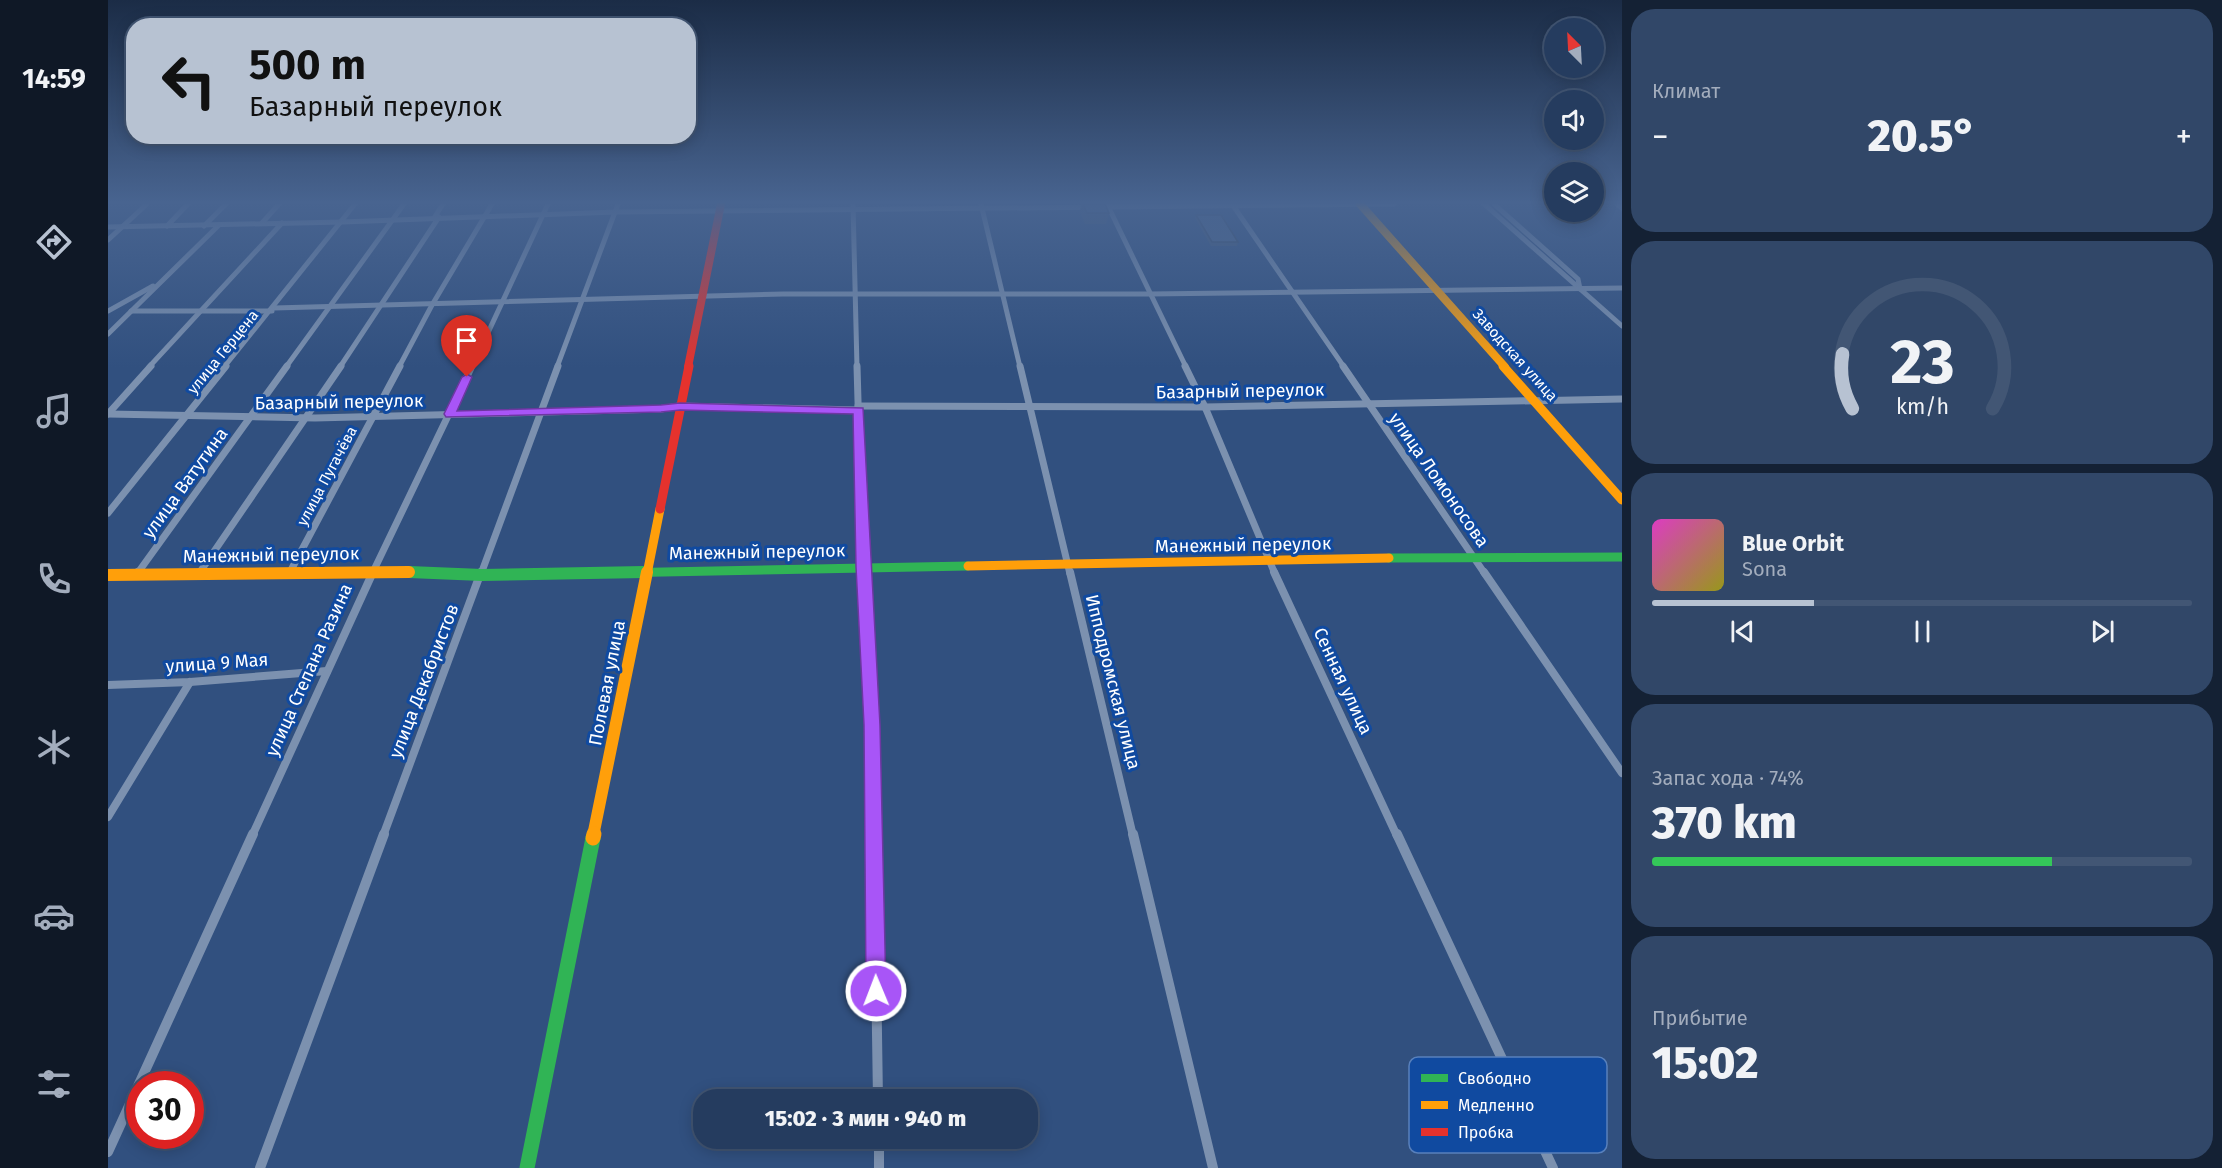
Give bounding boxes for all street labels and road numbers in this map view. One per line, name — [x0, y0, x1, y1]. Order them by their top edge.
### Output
street label: Заводская улица — [1469, 305, 1561, 405]
street label: улица Герцена — [184, 306, 262, 398]
street label: Базарный переулок — [1155, 379, 1325, 403]
street label: Базарный переулок — [254, 390, 424, 414]
street label: улица Ломоносова — [1384, 408, 1494, 552]
street label: улица Ватутина — [137, 423, 233, 543]
street label: улица Пугачёва — [293, 423, 361, 529]
street label: Манежный переулок — [1155, 532, 1332, 558]
street label: Манежный переулок — [669, 539, 846, 565]
street label: Манежный переулок — [183, 542, 360, 568]
street label: улица Степана Разина — [261, 580, 357, 760]
street label: Ипподромская улица — [1081, 592, 1145, 772]
street label: улица Декабристов — [384, 601, 464, 761]
street label: Полевая улица — [584, 618, 630, 748]
street label: Сенная улица — [1309, 624, 1377, 738]
street label: улица 9 Мая — [165, 648, 269, 678]

